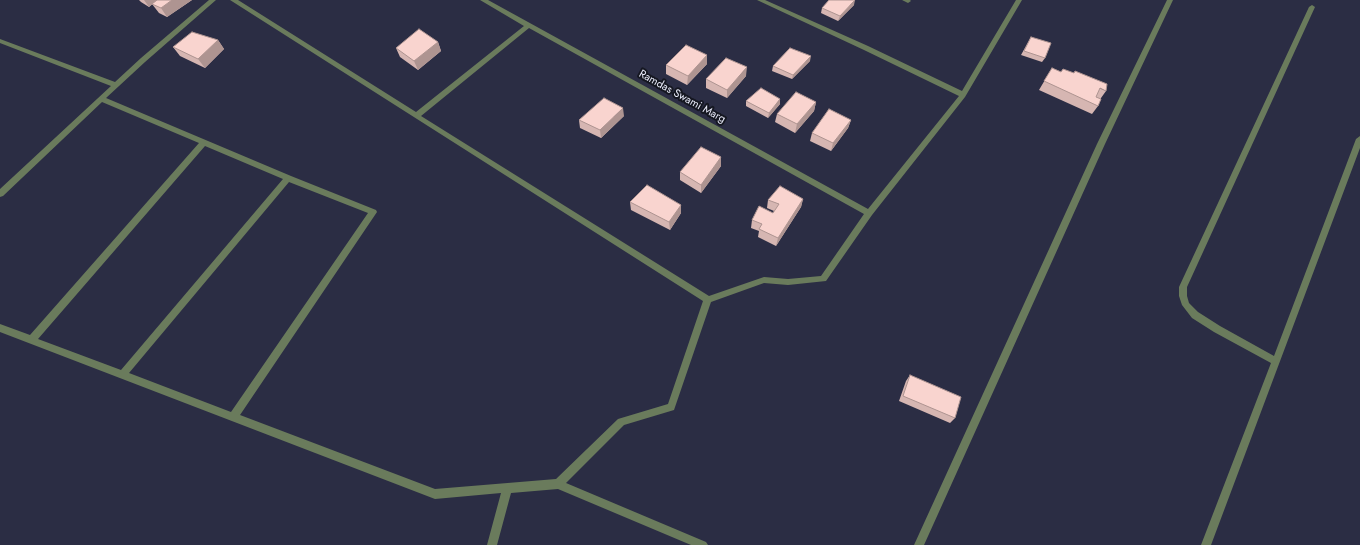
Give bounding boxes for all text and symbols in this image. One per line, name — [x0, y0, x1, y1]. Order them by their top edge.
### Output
street label: Ramdas Swami Marg — [636, 68, 728, 126]

